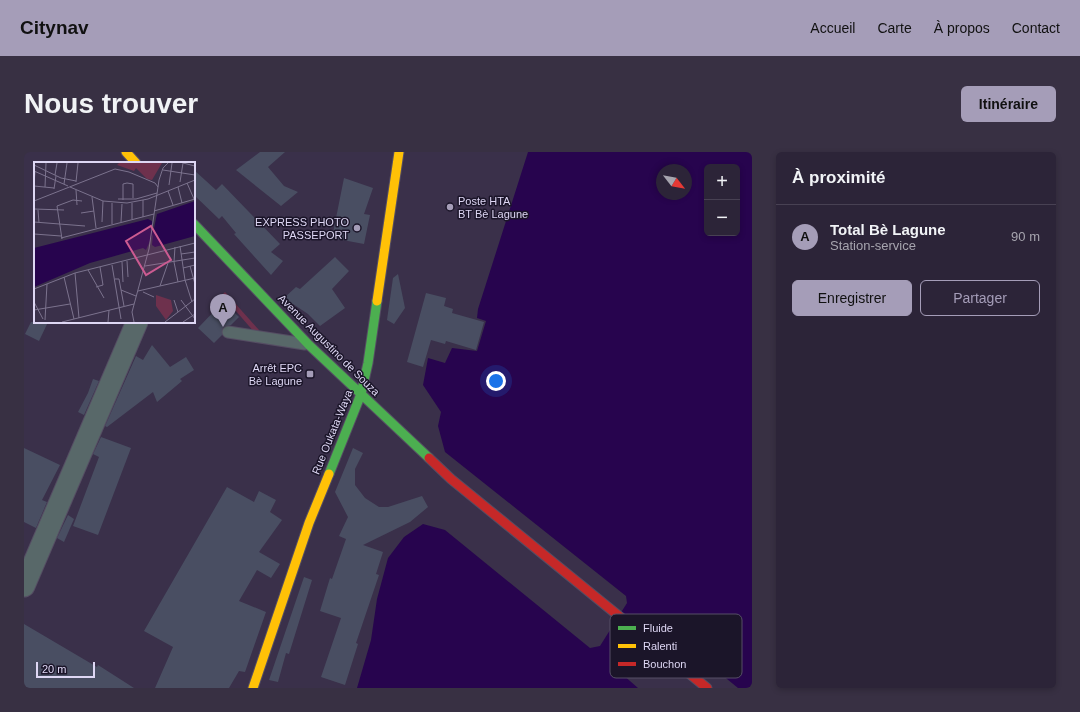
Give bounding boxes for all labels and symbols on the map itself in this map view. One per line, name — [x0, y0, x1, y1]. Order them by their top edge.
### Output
inset map — [34, 162, 195, 323]
north arrow — [656, 164, 692, 200]
place label: Poste HTA BT Bè Lagune — [458, 195, 528, 220]
marker: Poste HTA BT Bè Lagune — [445, 202, 455, 212]
place label: EXPRESS PHOTO PASSEPORT — [255, 216, 349, 241]
marker: EXPRESS PHOTO PASSEPORT — [352, 223, 362, 233]
street label: Avenue Augustino de Souza — [276, 292, 383, 399]
pin: A — [210, 294, 236, 327]
place label: Arrêt EPC Bè Lagune — [249, 362, 302, 387]
marker: Arrêt EPC Bè Lagune — [305, 369, 315, 379]
your location — [486, 371, 506, 391]
street label: Rue Oukata-Waya — [310, 387, 355, 476]
legend — [610, 614, 742, 678]
text: Fluide — [643, 622, 673, 634]
text: Ralenti — [643, 640, 677, 652]
text: Bouchon — [643, 658, 686, 670]
scale bar — [36, 660, 95, 679]

